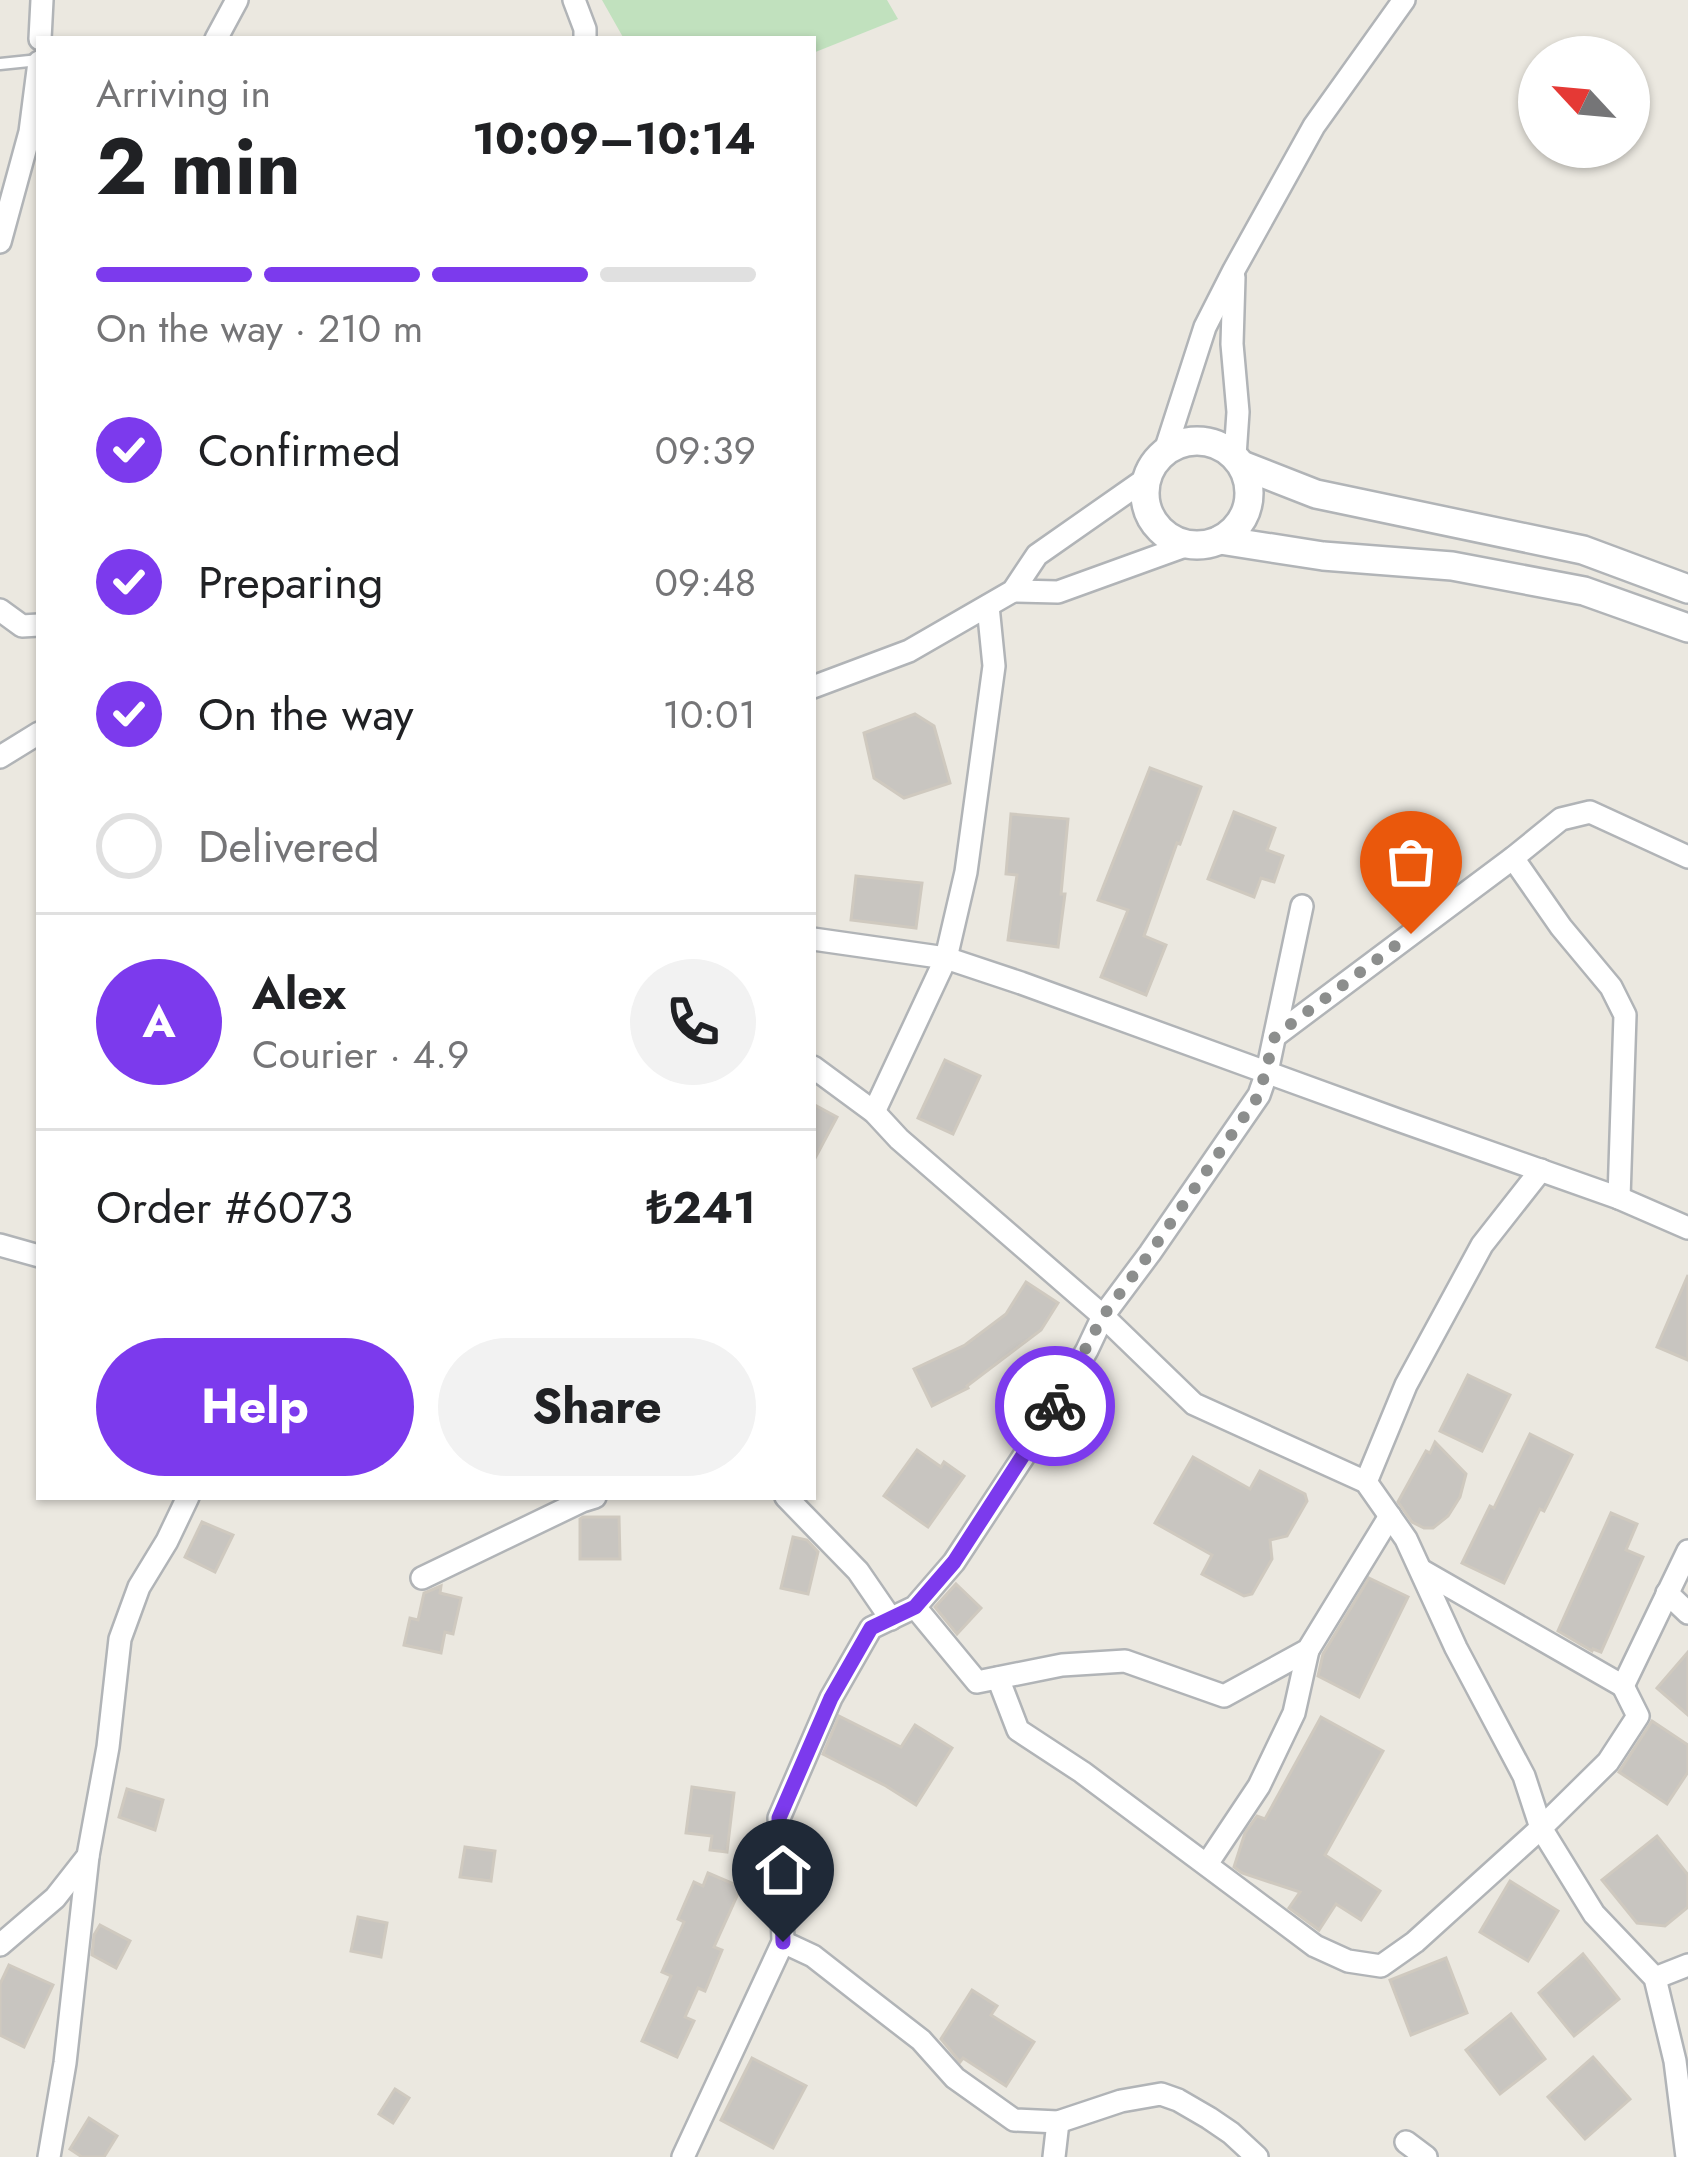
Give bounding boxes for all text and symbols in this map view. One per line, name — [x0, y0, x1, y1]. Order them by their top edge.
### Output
north arrow — [1518, 36, 1650, 168]
map controls — [1518, 36, 1650, 168]
text: Arriving in — [96, 65, 271, 122]
text: 10:09–10:14 — [472, 106, 756, 171]
text: 2 min — [96, 111, 301, 223]
text: On the way · 210 m — [96, 300, 423, 357]
icon: check — [96, 417, 162, 483]
text: Confirmed — [198, 418, 401, 483]
text: 09:39 — [655, 422, 756, 479]
icon: check — [96, 549, 162, 615]
text: Preparing — [198, 550, 383, 615]
text: 09:48 — [654, 554, 756, 611]
icon: check — [96, 681, 162, 747]
text: On the way — [198, 682, 414, 747]
text: 10:01 — [662, 686, 756, 743]
pin — [1360, 811, 1462, 934]
text: Delivered — [198, 814, 380, 879]
icon: bag — [1378, 829, 1444, 895]
button: phone — [630, 959, 756, 1085]
text: Alex — [252, 961, 346, 1026]
text: A — [142, 989, 176, 1054]
text: Courier · 4.9 — [252, 1026, 469, 1083]
text: Order #6073 — [96, 1175, 353, 1240]
text: ₺241 — [646, 1175, 756, 1240]
button: Help — [96, 1338, 414, 1476]
button: Share — [438, 1338, 756, 1476]
courier — [995, 1346, 1115, 1466]
icon: bike — [1022, 1373, 1088, 1439]
pin — [732, 1819, 834, 1942]
icon: home — [750, 1837, 816, 1903]

